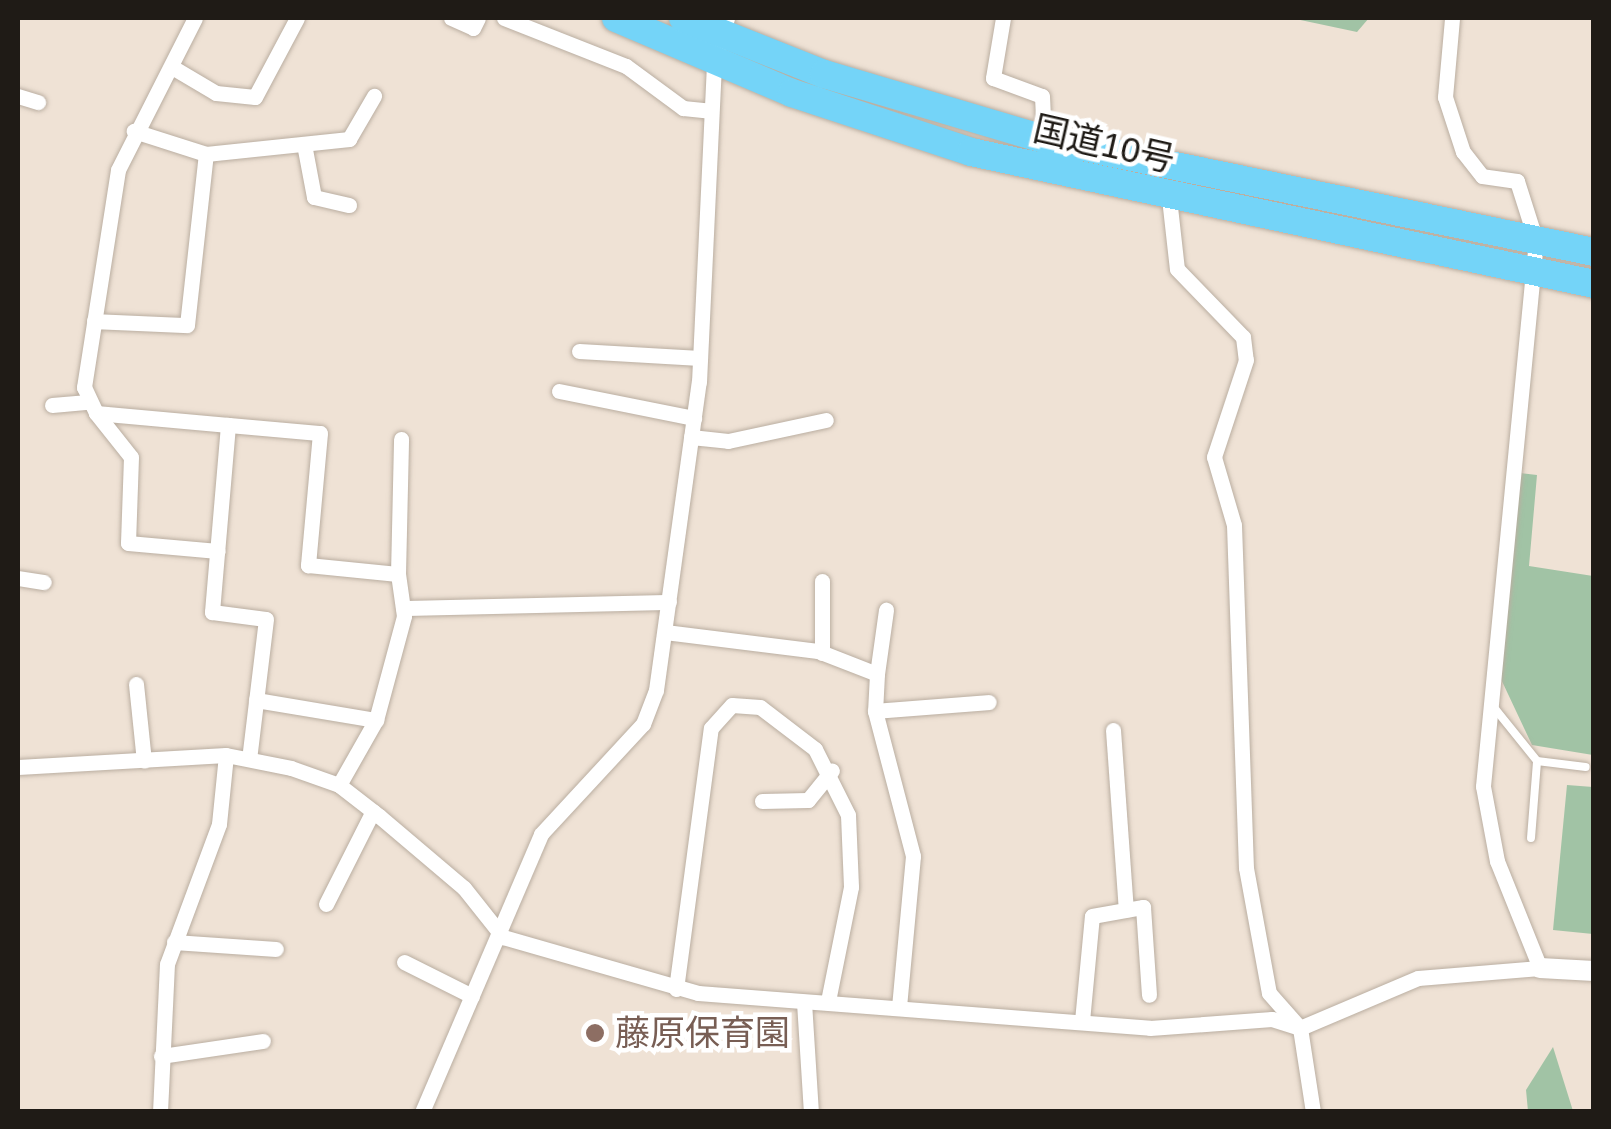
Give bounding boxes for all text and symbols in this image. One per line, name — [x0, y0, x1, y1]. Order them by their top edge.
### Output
street label: 国道10号 — [1029, 107, 1179, 181]
place label: 藤原保育園 — [615, 1012, 790, 1054]
marker: 藤原保育園 — [584, 1022, 606, 1044]

